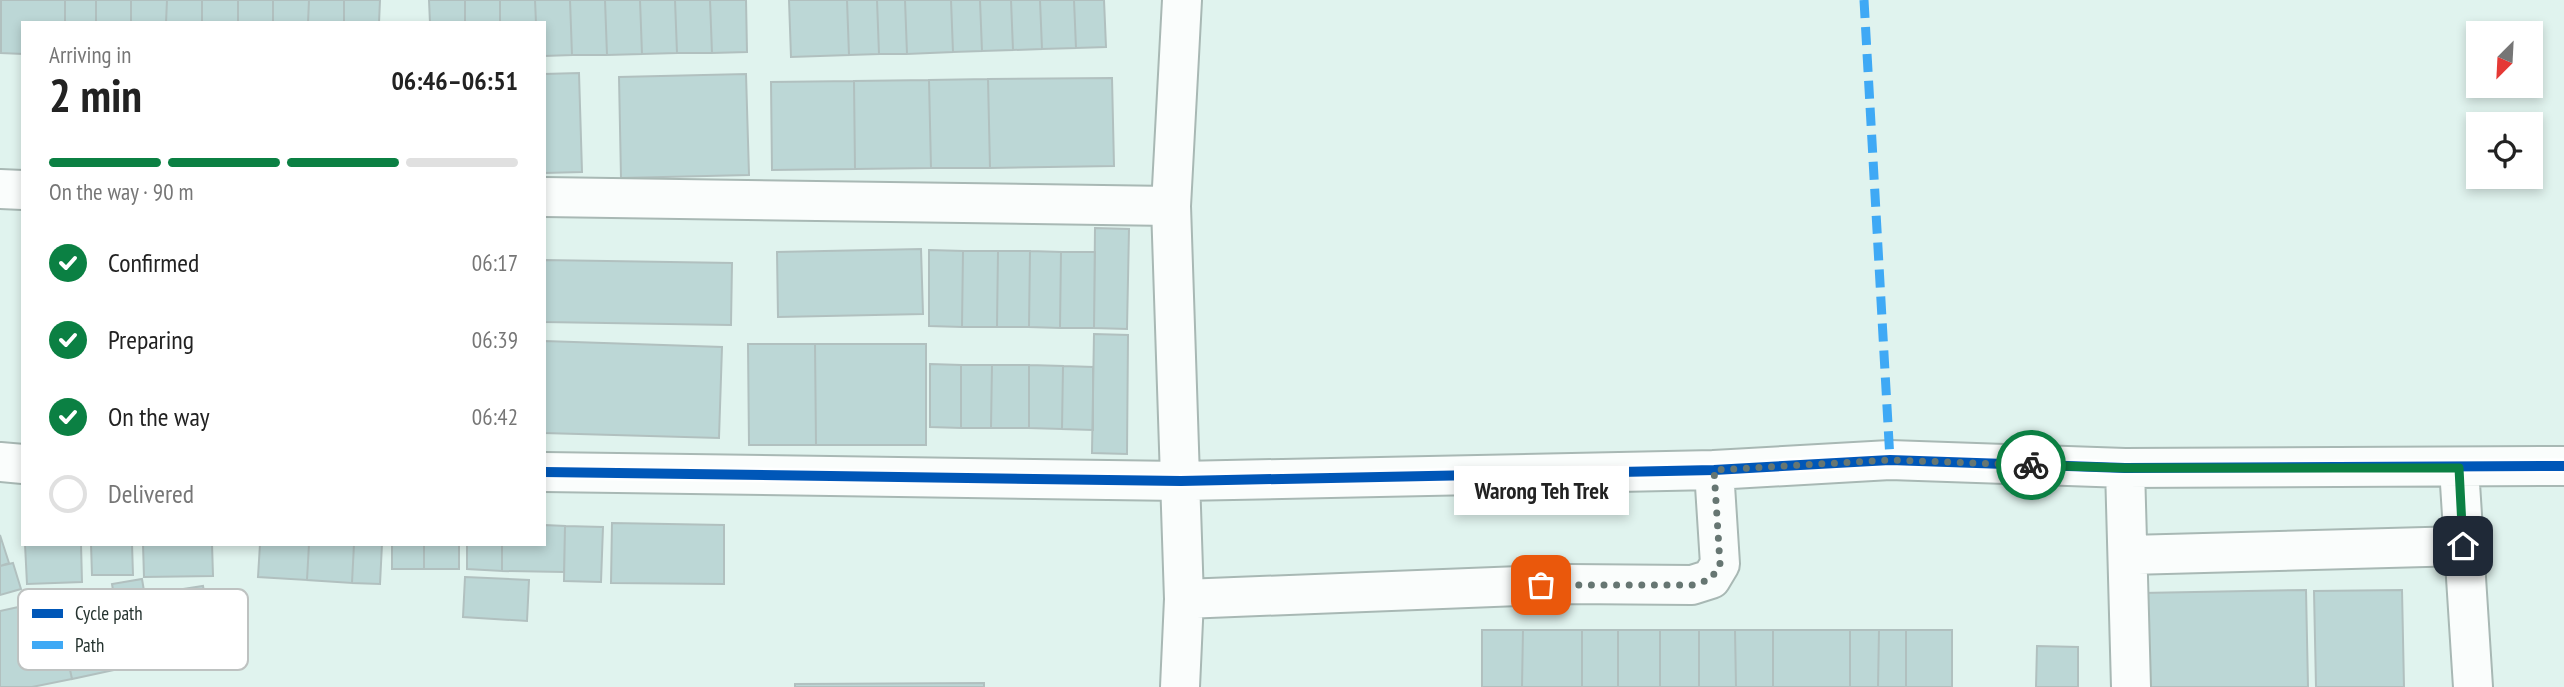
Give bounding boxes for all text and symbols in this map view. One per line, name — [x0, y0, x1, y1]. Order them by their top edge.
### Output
north arrow — [2466, 21, 2543, 98]
map controls — [2466, 21, 2543, 189]
text: Arriving in — [49, 40, 131, 69]
text: 06:46–06:51 — [391, 64, 518, 97]
text: 2 min — [49, 65, 142, 125]
button: locate — [2466, 112, 2543, 189]
text: On the way · 90 m — [49, 177, 193, 206]
icon: check — [49, 244, 87, 282]
text: Confirmed — [108, 246, 199, 279]
text: 06:17 — [472, 248, 518, 277]
icon: check — [49, 321, 87, 359]
text: Preparing — [108, 323, 194, 356]
text: 06:39 — [472, 325, 518, 354]
icon: check — [49, 398, 87, 436]
text: On the way — [108, 400, 210, 433]
text: 06:42 — [472, 402, 518, 431]
courier — [1996, 430, 2066, 500]
icon: bike — [2012, 446, 2050, 484]
callout: Warong Teh Trek — [1454, 466, 1628, 515]
text: Warong Teh Trek — [1474, 476, 1609, 505]
text: Delivered — [108, 477, 194, 510]
pin — [2433, 516, 2493, 576]
icon: home — [2444, 527, 2482, 565]
pin — [1511, 555, 1571, 615]
icon: bag — [1522, 566, 1560, 604]
legend — [18, 589, 248, 670]
text: Cycle path — [75, 601, 143, 625]
text: Path — [75, 633, 104, 657]

